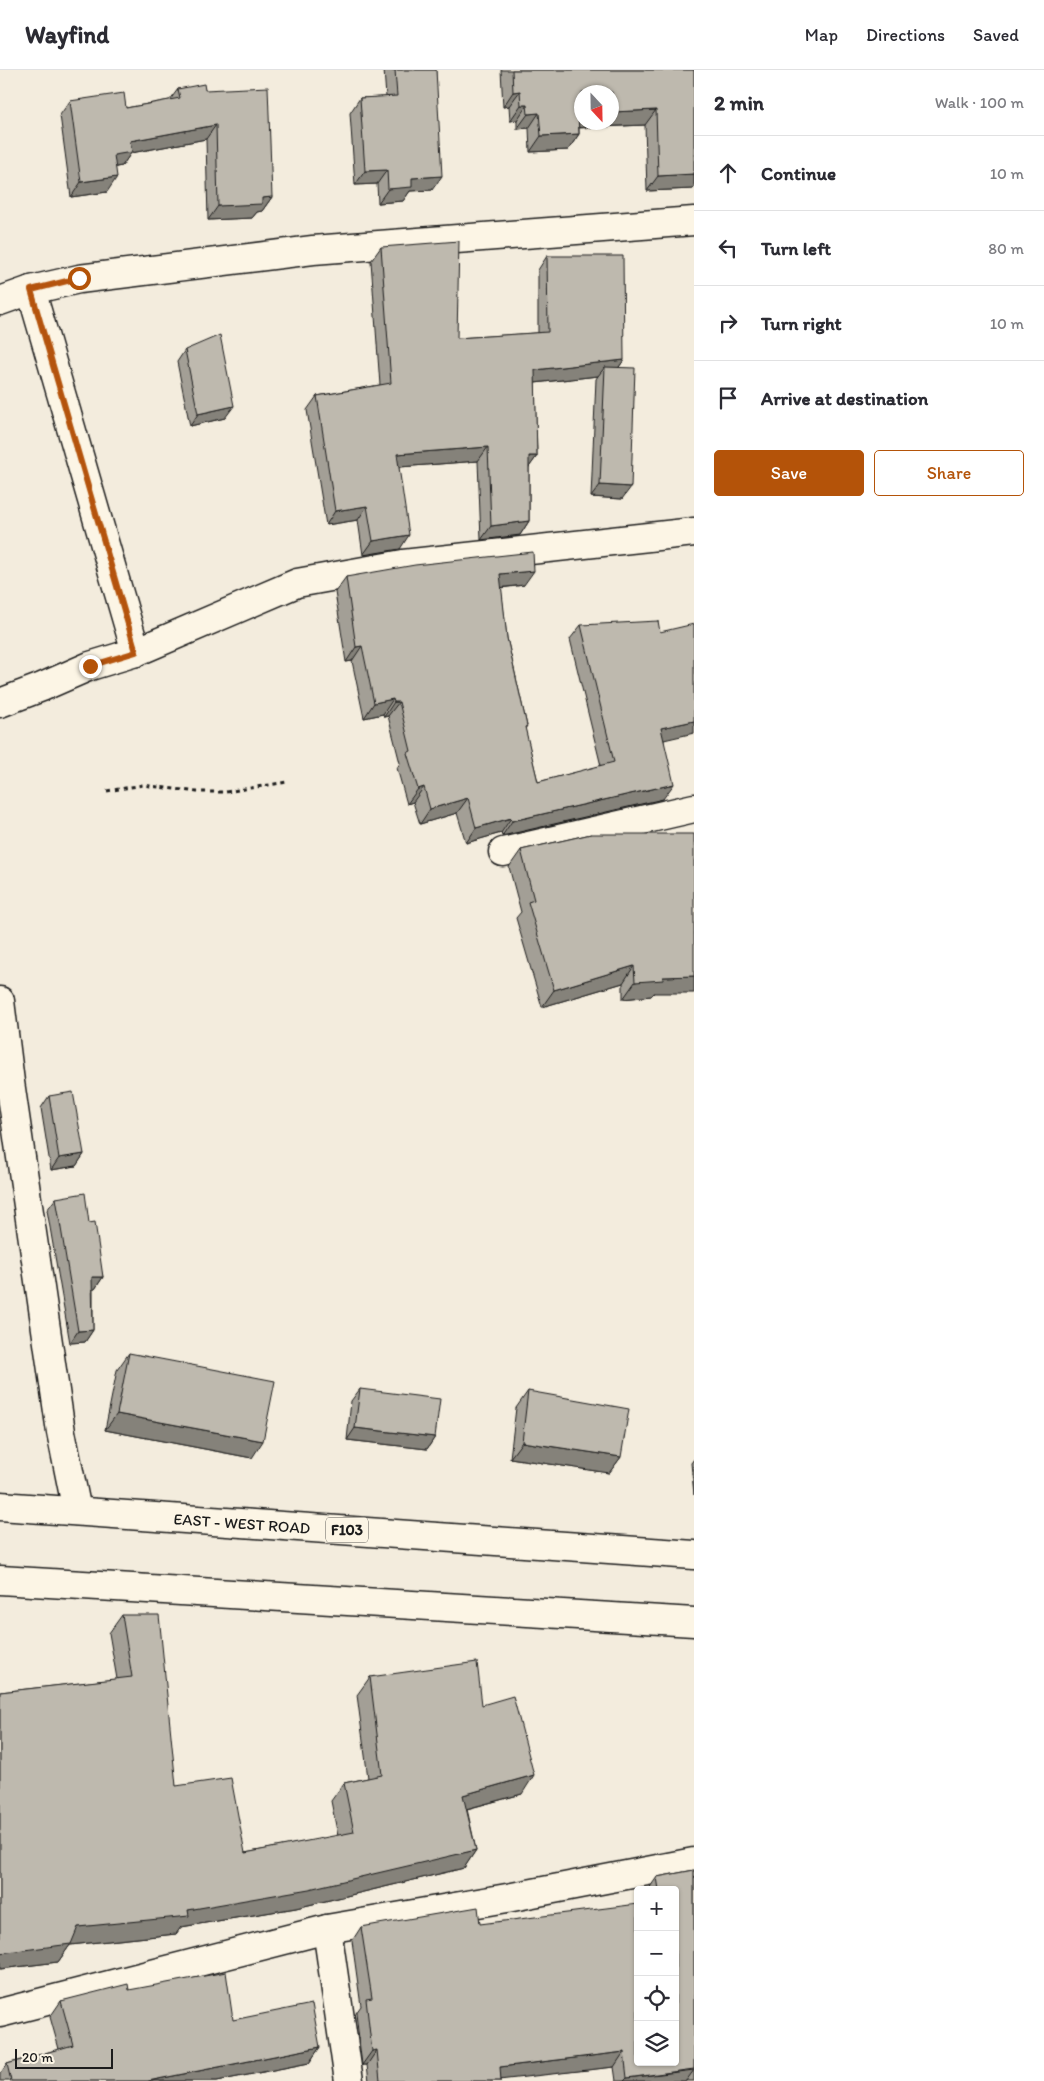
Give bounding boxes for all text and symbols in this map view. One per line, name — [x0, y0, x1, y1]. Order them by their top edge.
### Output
text: Wayfind — [25, 20, 109, 49]
text: Map — [805, 24, 838, 46]
text: Directions — [866, 24, 945, 46]
text: Saved — [973, 24, 1019, 46]
north arrow — [574, 85, 619, 130]
text: 2 min — [714, 90, 764, 115]
text: Walk · 100 m — [935, 93, 1024, 112]
icon: ahead — [714, 159, 742, 187]
text: Continue — [761, 162, 836, 185]
text: 10 m — [990, 164, 1024, 183]
icon: left — [714, 234, 742, 262]
text: Turn left — [761, 237, 831, 260]
text: 80 m — [988, 239, 1024, 258]
route start — [68, 267, 91, 290]
icon: right — [714, 309, 742, 337]
text: Turn right — [761, 312, 842, 335]
text: 10 m — [990, 314, 1024, 333]
icon: arrive — [714, 384, 742, 412]
text: Arrive at destination — [761, 387, 928, 410]
button: Save — [714, 450, 864, 496]
button: Share — [874, 450, 1024, 496]
route end — [79, 655, 102, 678]
street label: EAST - WEST ROAD — [173, 1509, 311, 1538]
road number: F103 — [326, 1518, 368, 1542]
map controls — [634, 1886, 679, 2066]
button: + — [634, 1886, 679, 1931]
button: − — [634, 1931, 679, 1976]
button: locate — [634, 1976, 679, 2021]
button: layers — [634, 2021, 679, 2066]
scale bar — [15, 2046, 112, 2069]
text: 20 m — [22, 2049, 53, 2066]

